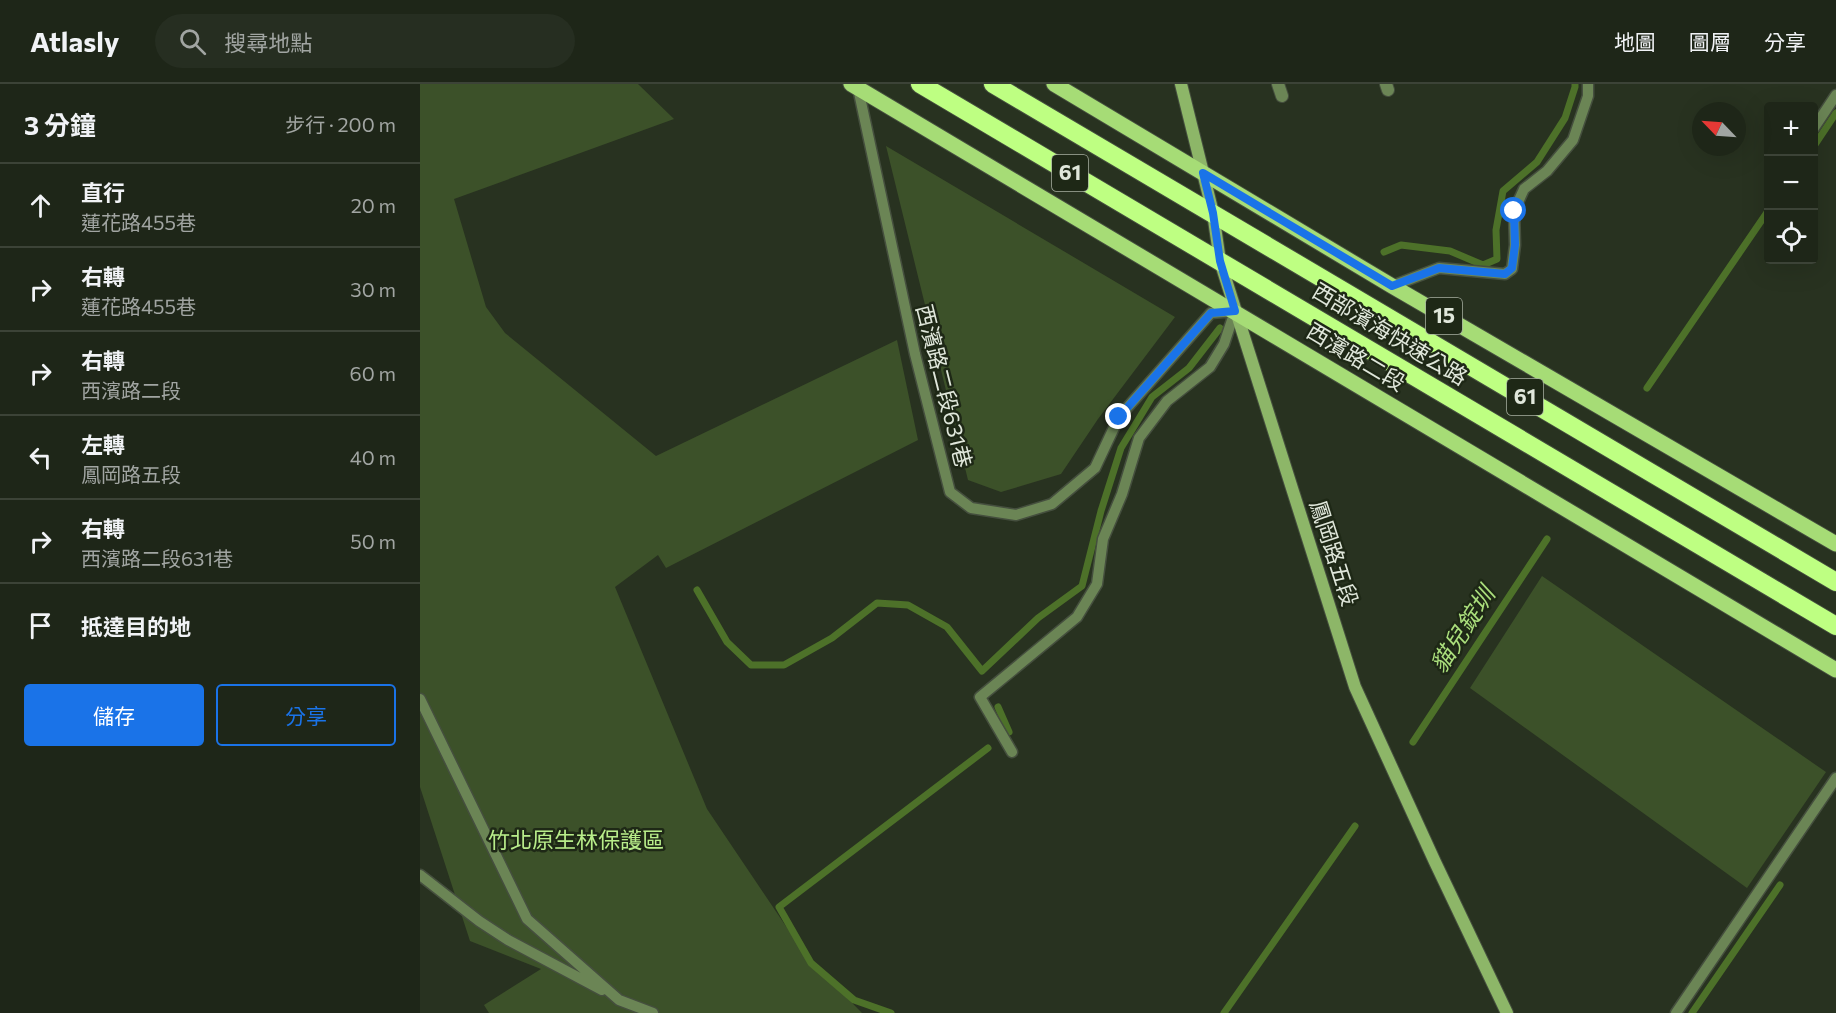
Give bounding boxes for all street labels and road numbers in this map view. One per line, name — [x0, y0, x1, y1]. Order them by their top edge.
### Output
road number: 61 — [1052, 155, 1088, 191]
street label: 西部濱海快速公路 — [1308, 277, 1473, 390]
road number: 15 — [1426, 298, 1462, 334]
street label: 西濱路二段631巷 — [911, 301, 978, 470]
street label: 西濱路二段 — [1302, 317, 1410, 396]
road number: 61 — [1507, 379, 1543, 415]
street label: 鳳岡路五段 — [1305, 496, 1364, 609]

